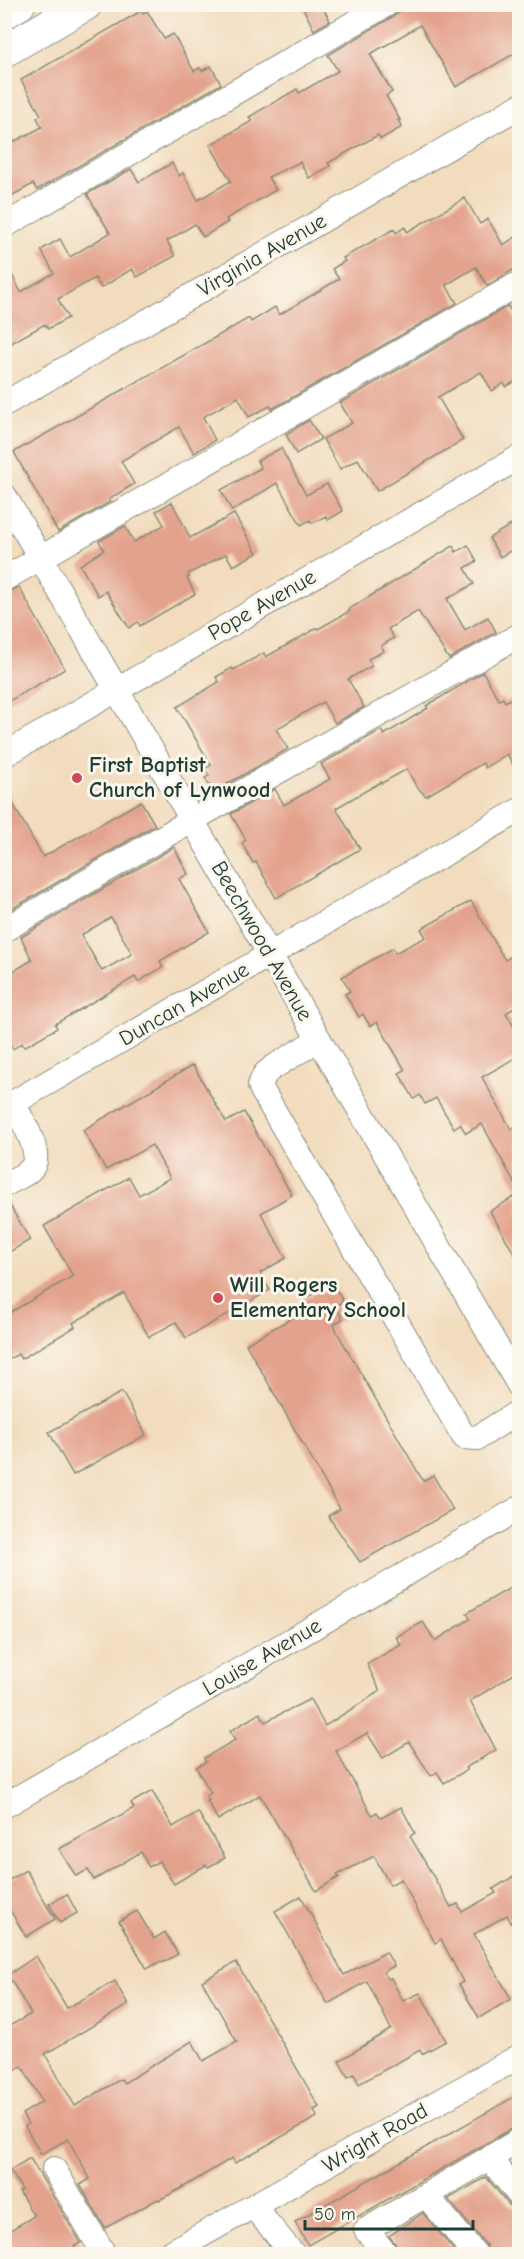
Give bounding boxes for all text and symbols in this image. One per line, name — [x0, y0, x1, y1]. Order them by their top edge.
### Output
street label: Virginia Avenue — [193, 208, 331, 302]
street label: Pope Avenue — [204, 564, 320, 646]
place label: First Baptist Church of Lynwood — [89, 752, 271, 803]
marker: First Baptist Church of Lynwood — [70, 771, 84, 785]
street label: Beechwood Avenue — [206, 857, 318, 1025]
street label: Duncan Avenue — [114, 956, 254, 1052]
place label: Will Rogers Elementary School — [230, 1272, 406, 1323]
marker: Will Rogers Elementary School — [211, 1291, 225, 1305]
street label: Louise Avenue — [198, 1613, 326, 1701]
street label: Wright Road — [318, 2097, 432, 2179]
scale bar — [305, 2193, 473, 2231]
text: 50 m — [314, 2204, 356, 2225]

